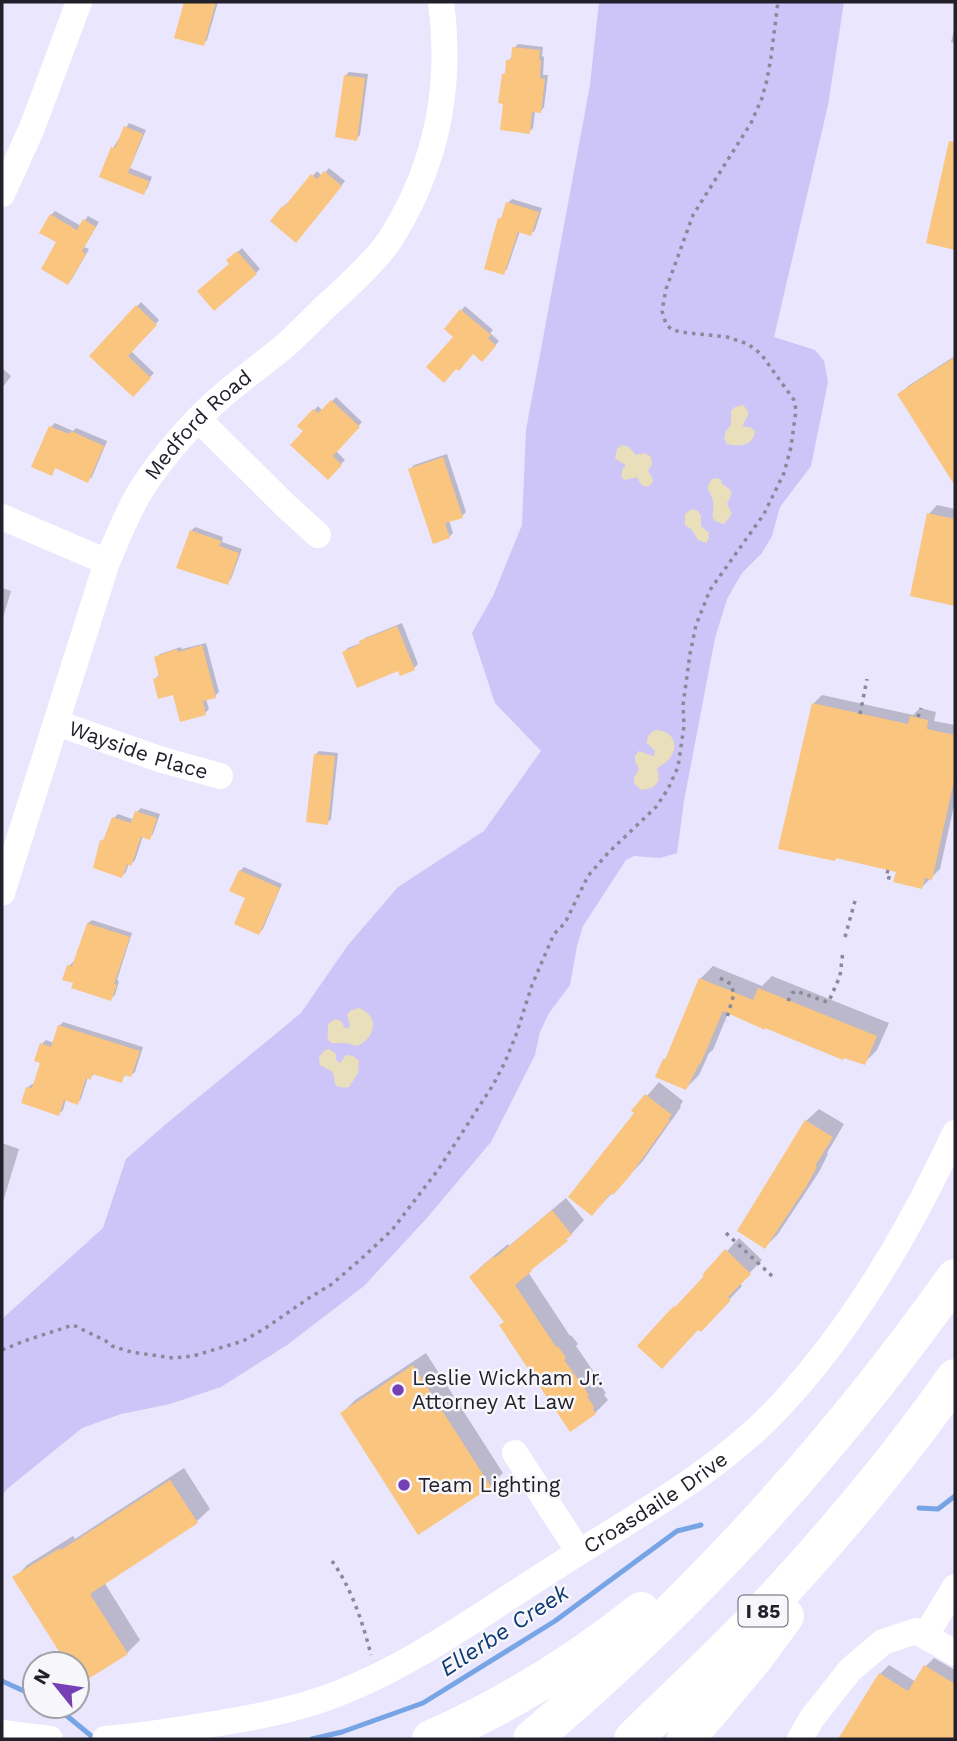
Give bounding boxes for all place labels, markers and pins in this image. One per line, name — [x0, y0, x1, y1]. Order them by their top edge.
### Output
place label: Leslie Wickham Jr. Attorney At Law — [412, 1365, 603, 1414]
marker: Leslie Wickham Jr. Attorney At Law — [390, 1382, 406, 1398]
place label: Team Lighting — [418, 1472, 561, 1497]
marker: Team Lighting — [396, 1477, 412, 1493]

